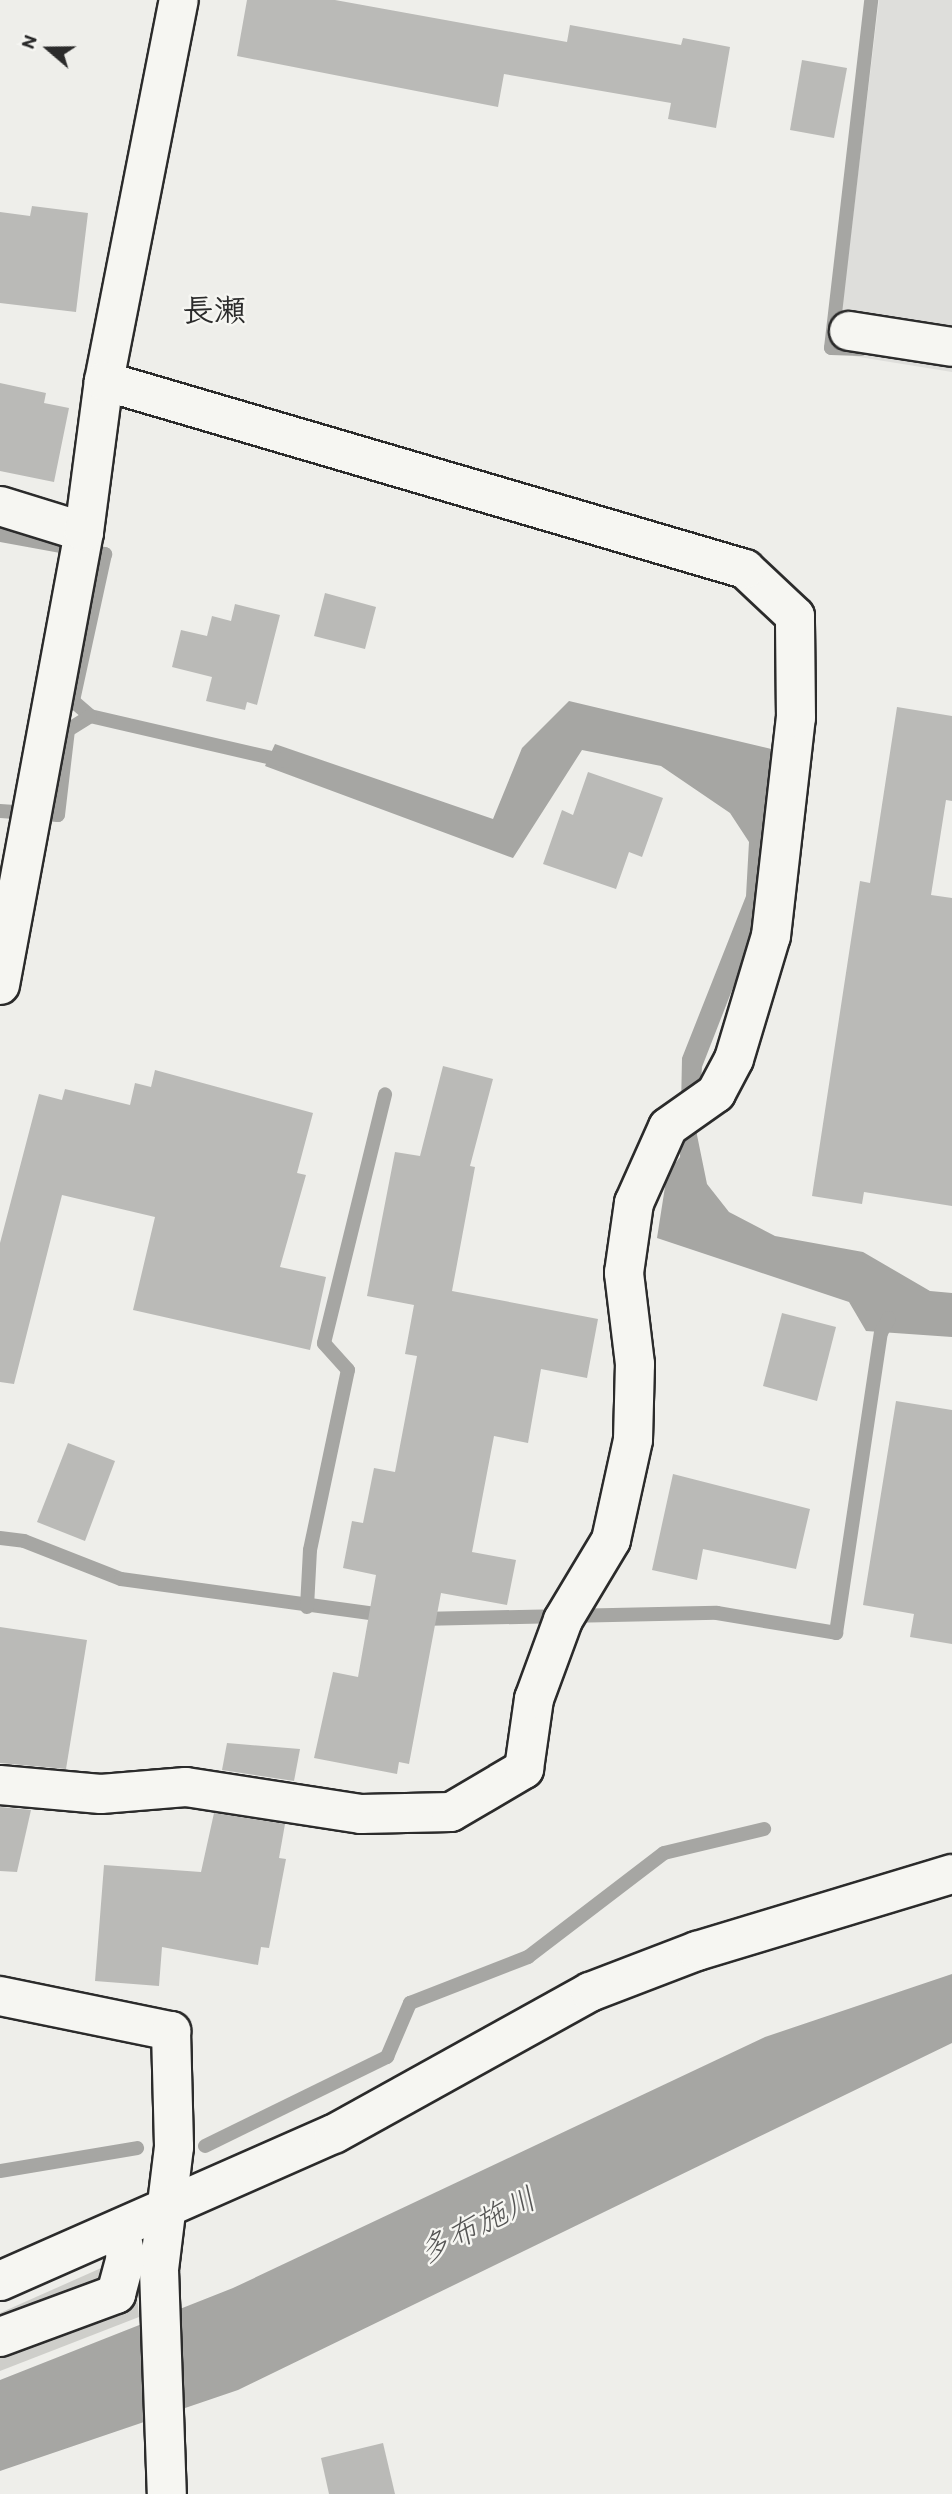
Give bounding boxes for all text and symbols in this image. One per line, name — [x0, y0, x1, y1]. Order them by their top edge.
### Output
north arrow — [14, 14, 84, 84]
text: N — [16, 32, 42, 52]
district label: 長瀬 — [182, 291, 246, 329]
water label: 多布施川 — [411, 2179, 543, 2271]

